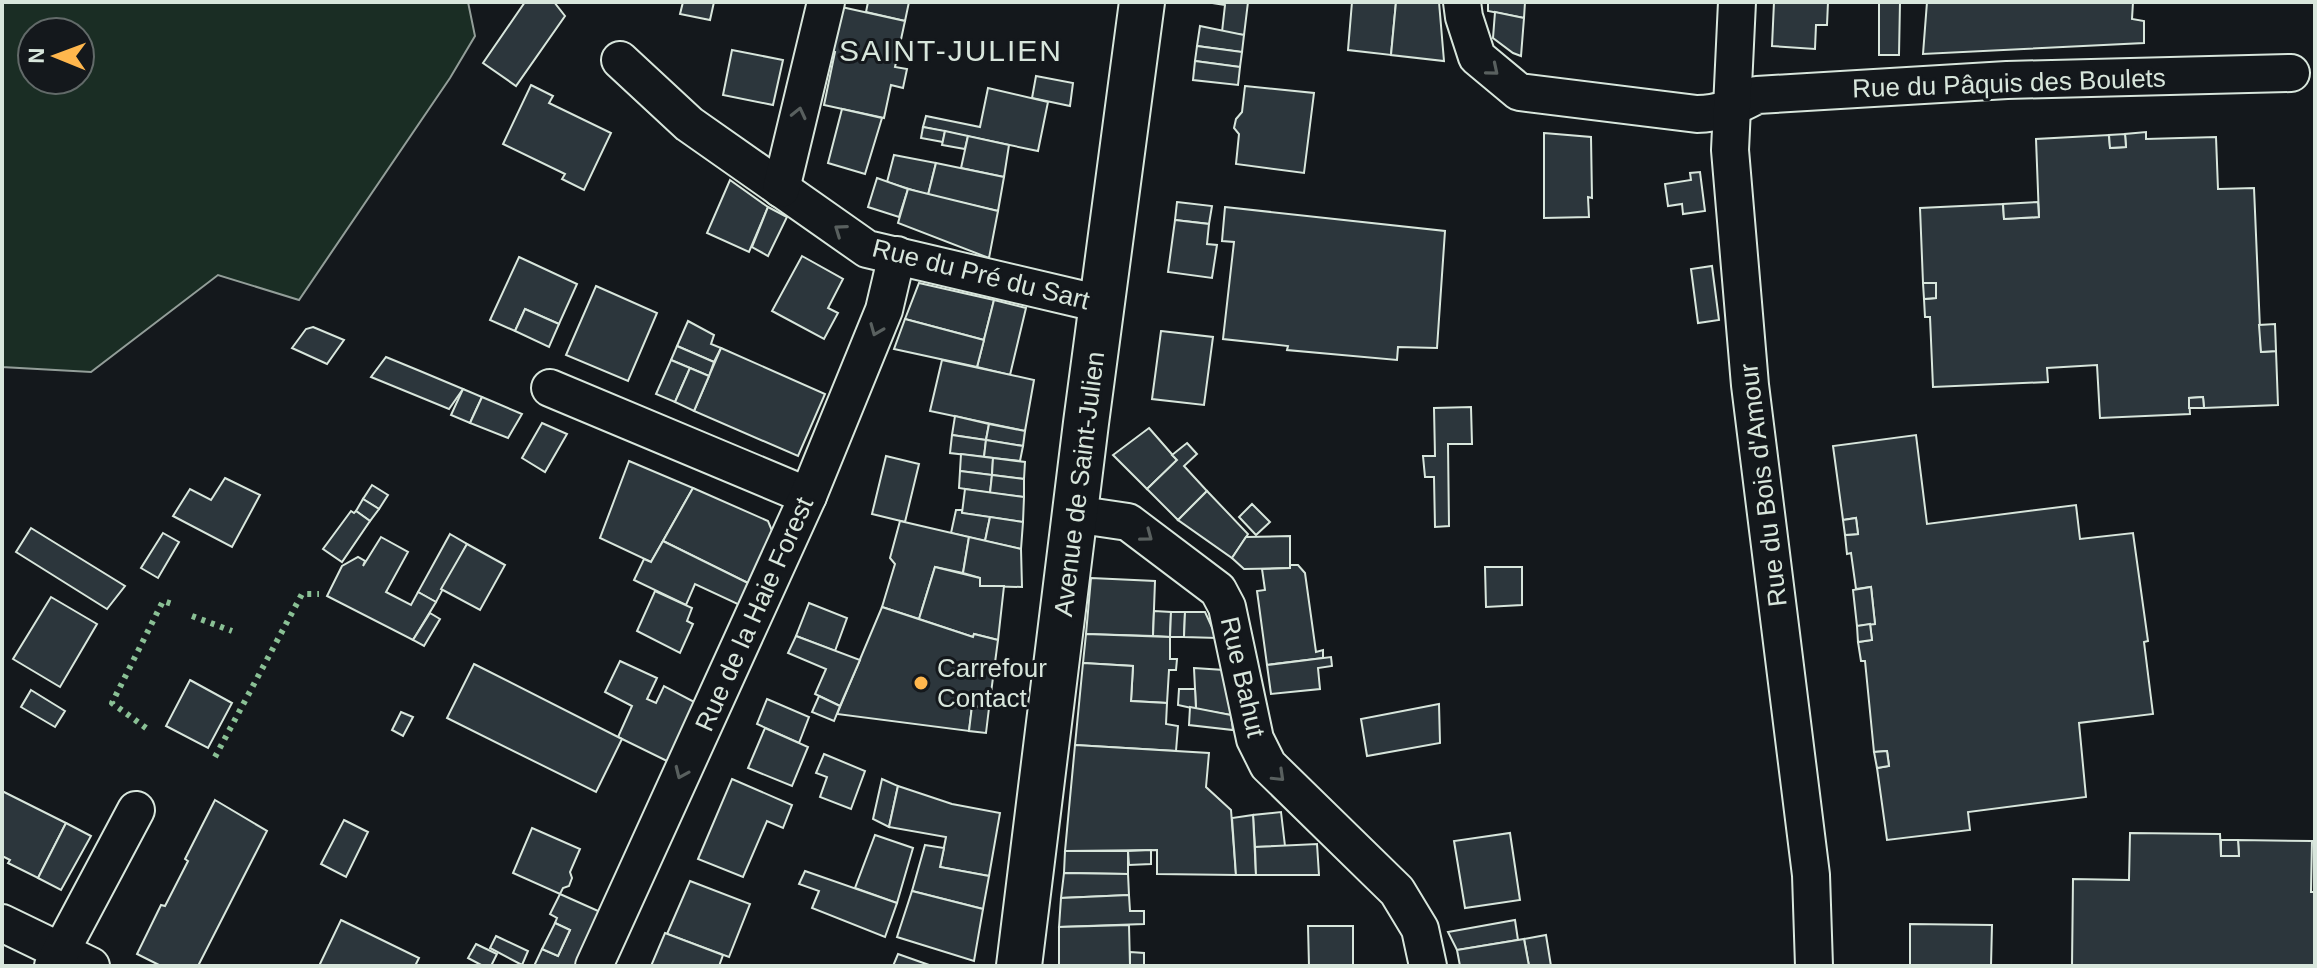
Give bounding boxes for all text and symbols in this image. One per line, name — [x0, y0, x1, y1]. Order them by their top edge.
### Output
north arrow — [16, 16, 96, 96]
district label: SAINT-JULIEN — [839, 34, 1063, 67]
text: N — [24, 47, 49, 64]
one-way arrow — [1484, 60, 1498, 75]
street label: Rue du Pâquis des Boulets — [1852, 63, 2166, 103]
one-way arrow — [790, 107, 807, 121]
one-way arrow — [834, 225, 848, 240]
street label: Rue du Pré du Sart — [869, 233, 1093, 316]
one-way arrow — [869, 322, 885, 336]
street label: Avenue de Saint-Julien — [1048, 350, 1110, 618]
street label: Rue du Bois d'Amour — [1733, 361, 1793, 608]
street label: Rue de la Haie Forest — [689, 492, 819, 736]
one-way arrow — [1138, 527, 1153, 541]
street label: Rue Bahut — [1215, 614, 1272, 741]
place label: Carrefour Contact — [937, 653, 1047, 713]
marker: Carrefour Contact — [912, 674, 930, 692]
one-way arrow — [675, 765, 691, 779]
one-way arrow — [1270, 767, 1284, 781]

